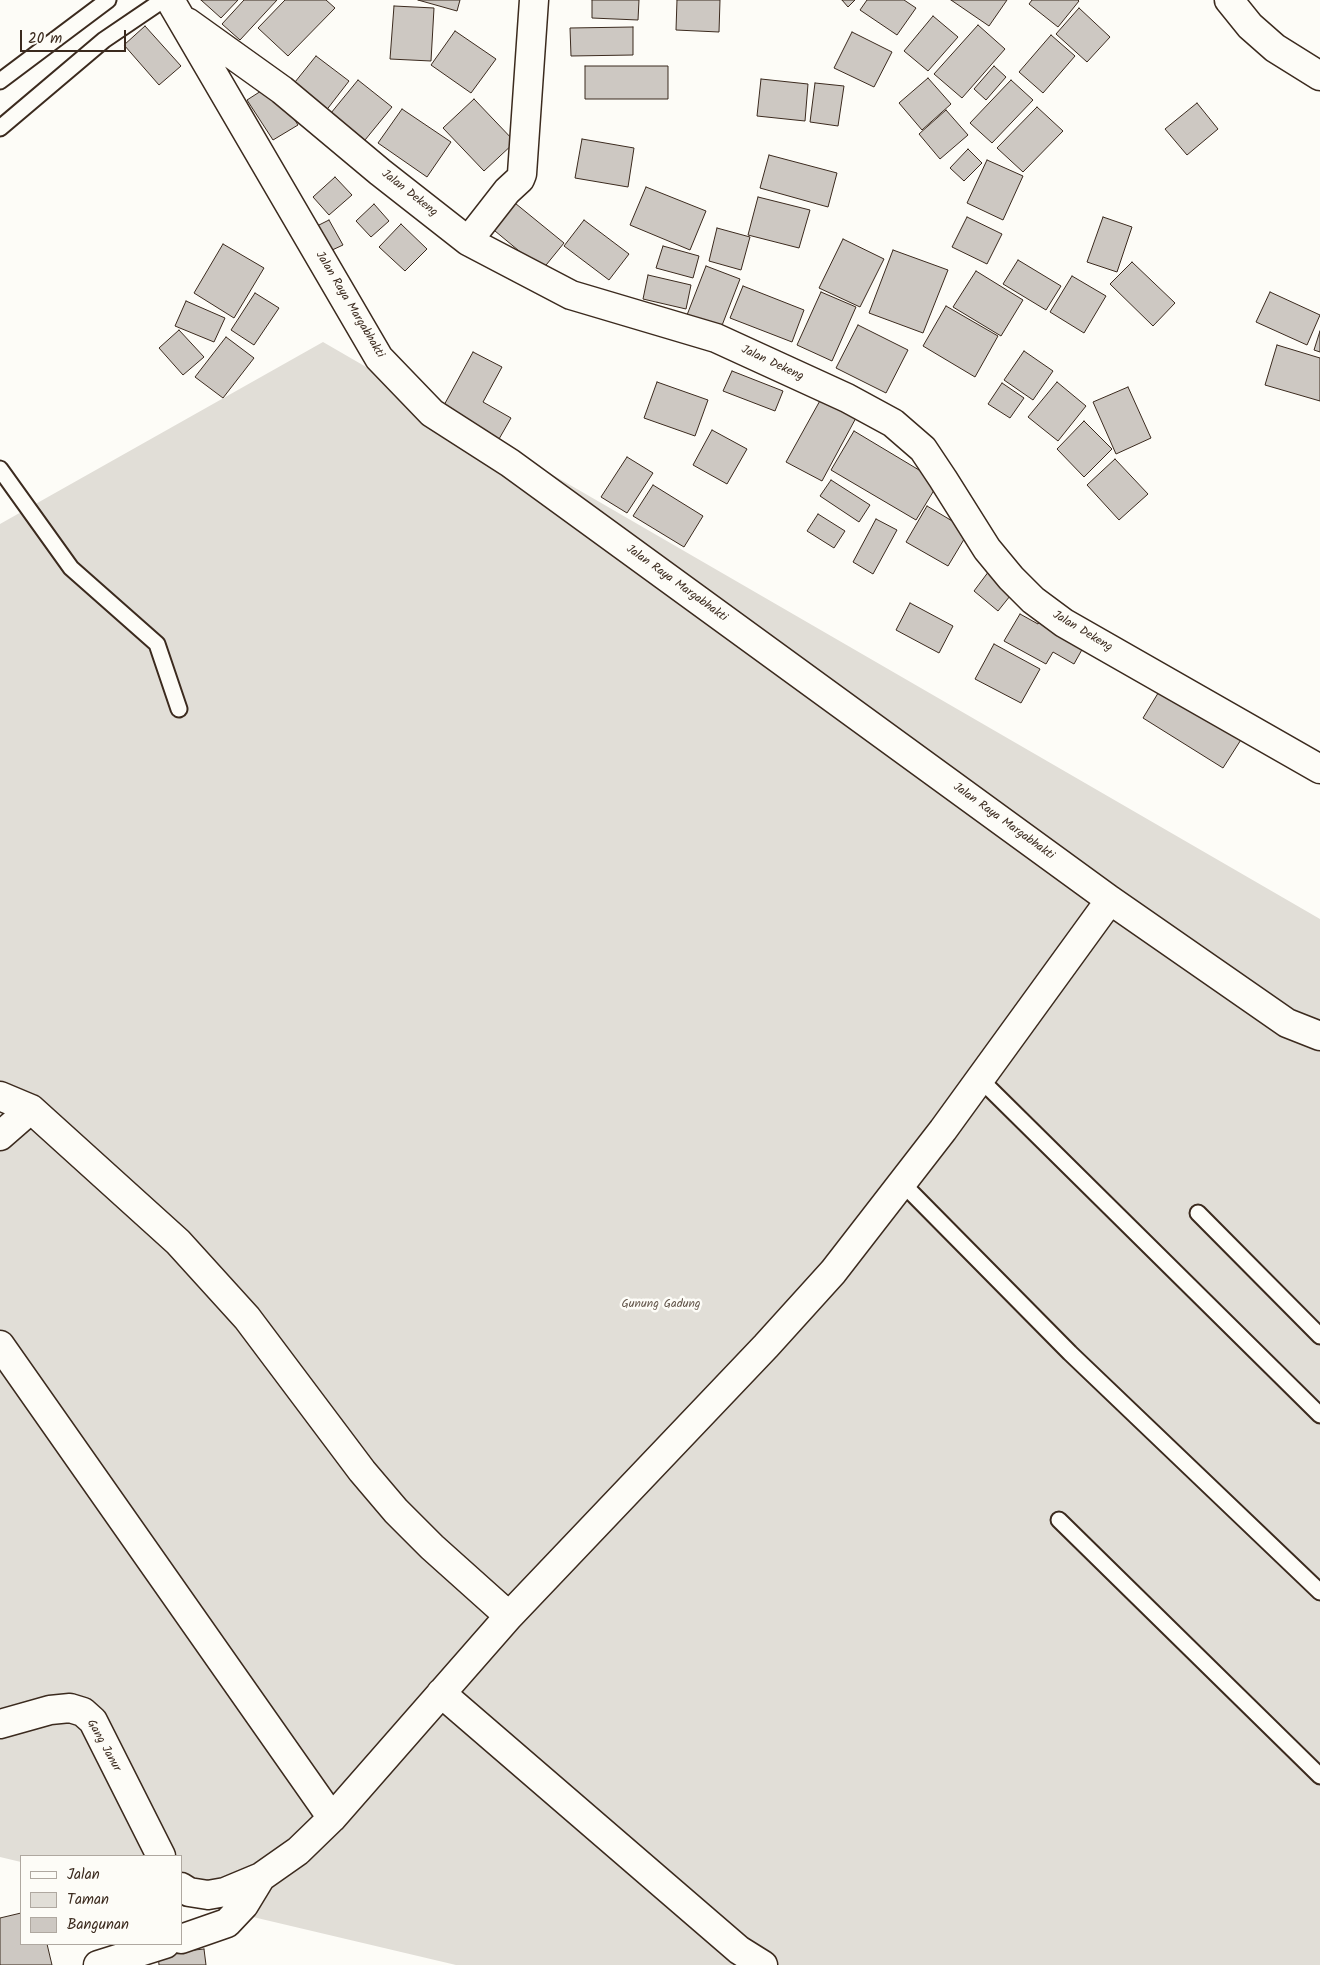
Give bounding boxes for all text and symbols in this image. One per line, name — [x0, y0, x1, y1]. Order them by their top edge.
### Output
scale bar — [22, 20, 129, 52]
text: 20 m — [28, 27, 62, 51]
street label: Jalan Dekeng — [378, 168, 440, 220]
street label: Jalan Raya Margabhakti — [312, 249, 386, 361]
street label: Jalan Dekeng — [738, 343, 806, 385]
street label: Jalan Raya Margabhakti — [623, 542, 729, 626]
street label: Jalan Dekeng — [1049, 609, 1115, 655]
street label: Jalan Raya Margabhakti — [950, 780, 1056, 864]
park label: Gunung Gadung — [622, 1298, 700, 1312]
street label: Gang Janur — [83, 1717, 123, 1775]
legend — [20, 1855, 182, 1945]
text: Jalan — [67, 1863, 100, 1887]
text: Taman — [67, 1888, 109, 1912]
text: Bangunan — [67, 1913, 129, 1937]

